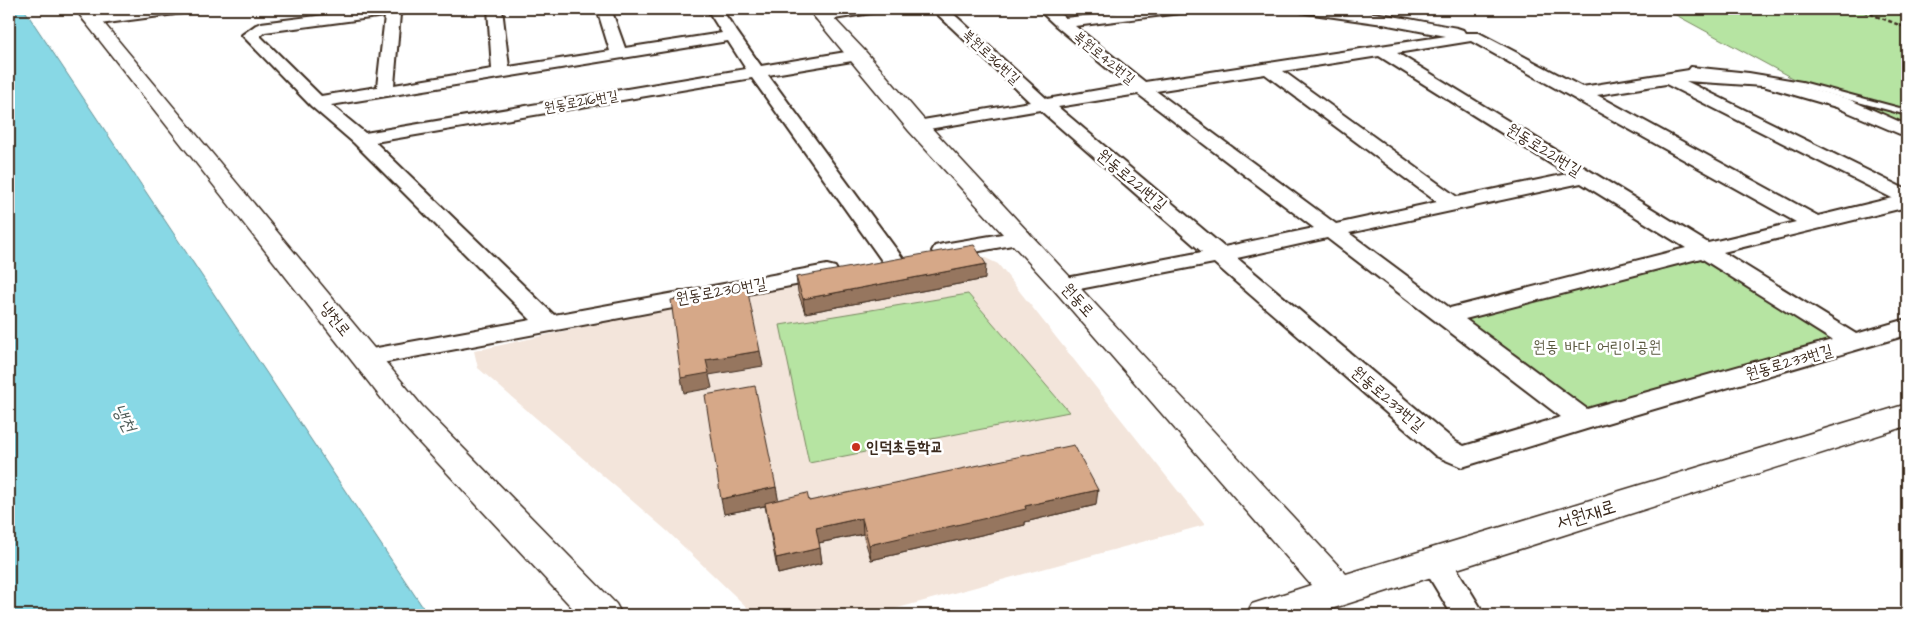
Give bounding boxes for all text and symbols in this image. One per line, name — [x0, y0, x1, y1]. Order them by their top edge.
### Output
street label: 북원로36번길 — [958, 25, 1025, 89]
street label: 북원로42번길 — [1069, 27, 1140, 89]
street label: 원동로216번길 — [542, 86, 620, 118]
street label: 원동로221번길 — [1502, 118, 1586, 182]
street label: 원동로221번길 — [1092, 144, 1172, 216]
street label: 원동로230번길 — [674, 272, 768, 310]
street label: 원동로 — [1057, 278, 1099, 322]
street label: 냉천로 — [314, 297, 356, 341]
park label: 원동 바다 어린이공원 — [1533, 336, 1661, 358]
street label: 원동로233번길 — [1743, 339, 1835, 385]
street label: 원동로233번길 — [1347, 361, 1429, 437]
water label: 냉천 — [106, 399, 143, 438]
place label: 인덕초등학교 — [866, 436, 943, 458]
marker: 인덕초등학교 — [850, 441, 862, 453]
street label: 서원재로 — [1553, 493, 1619, 537]

